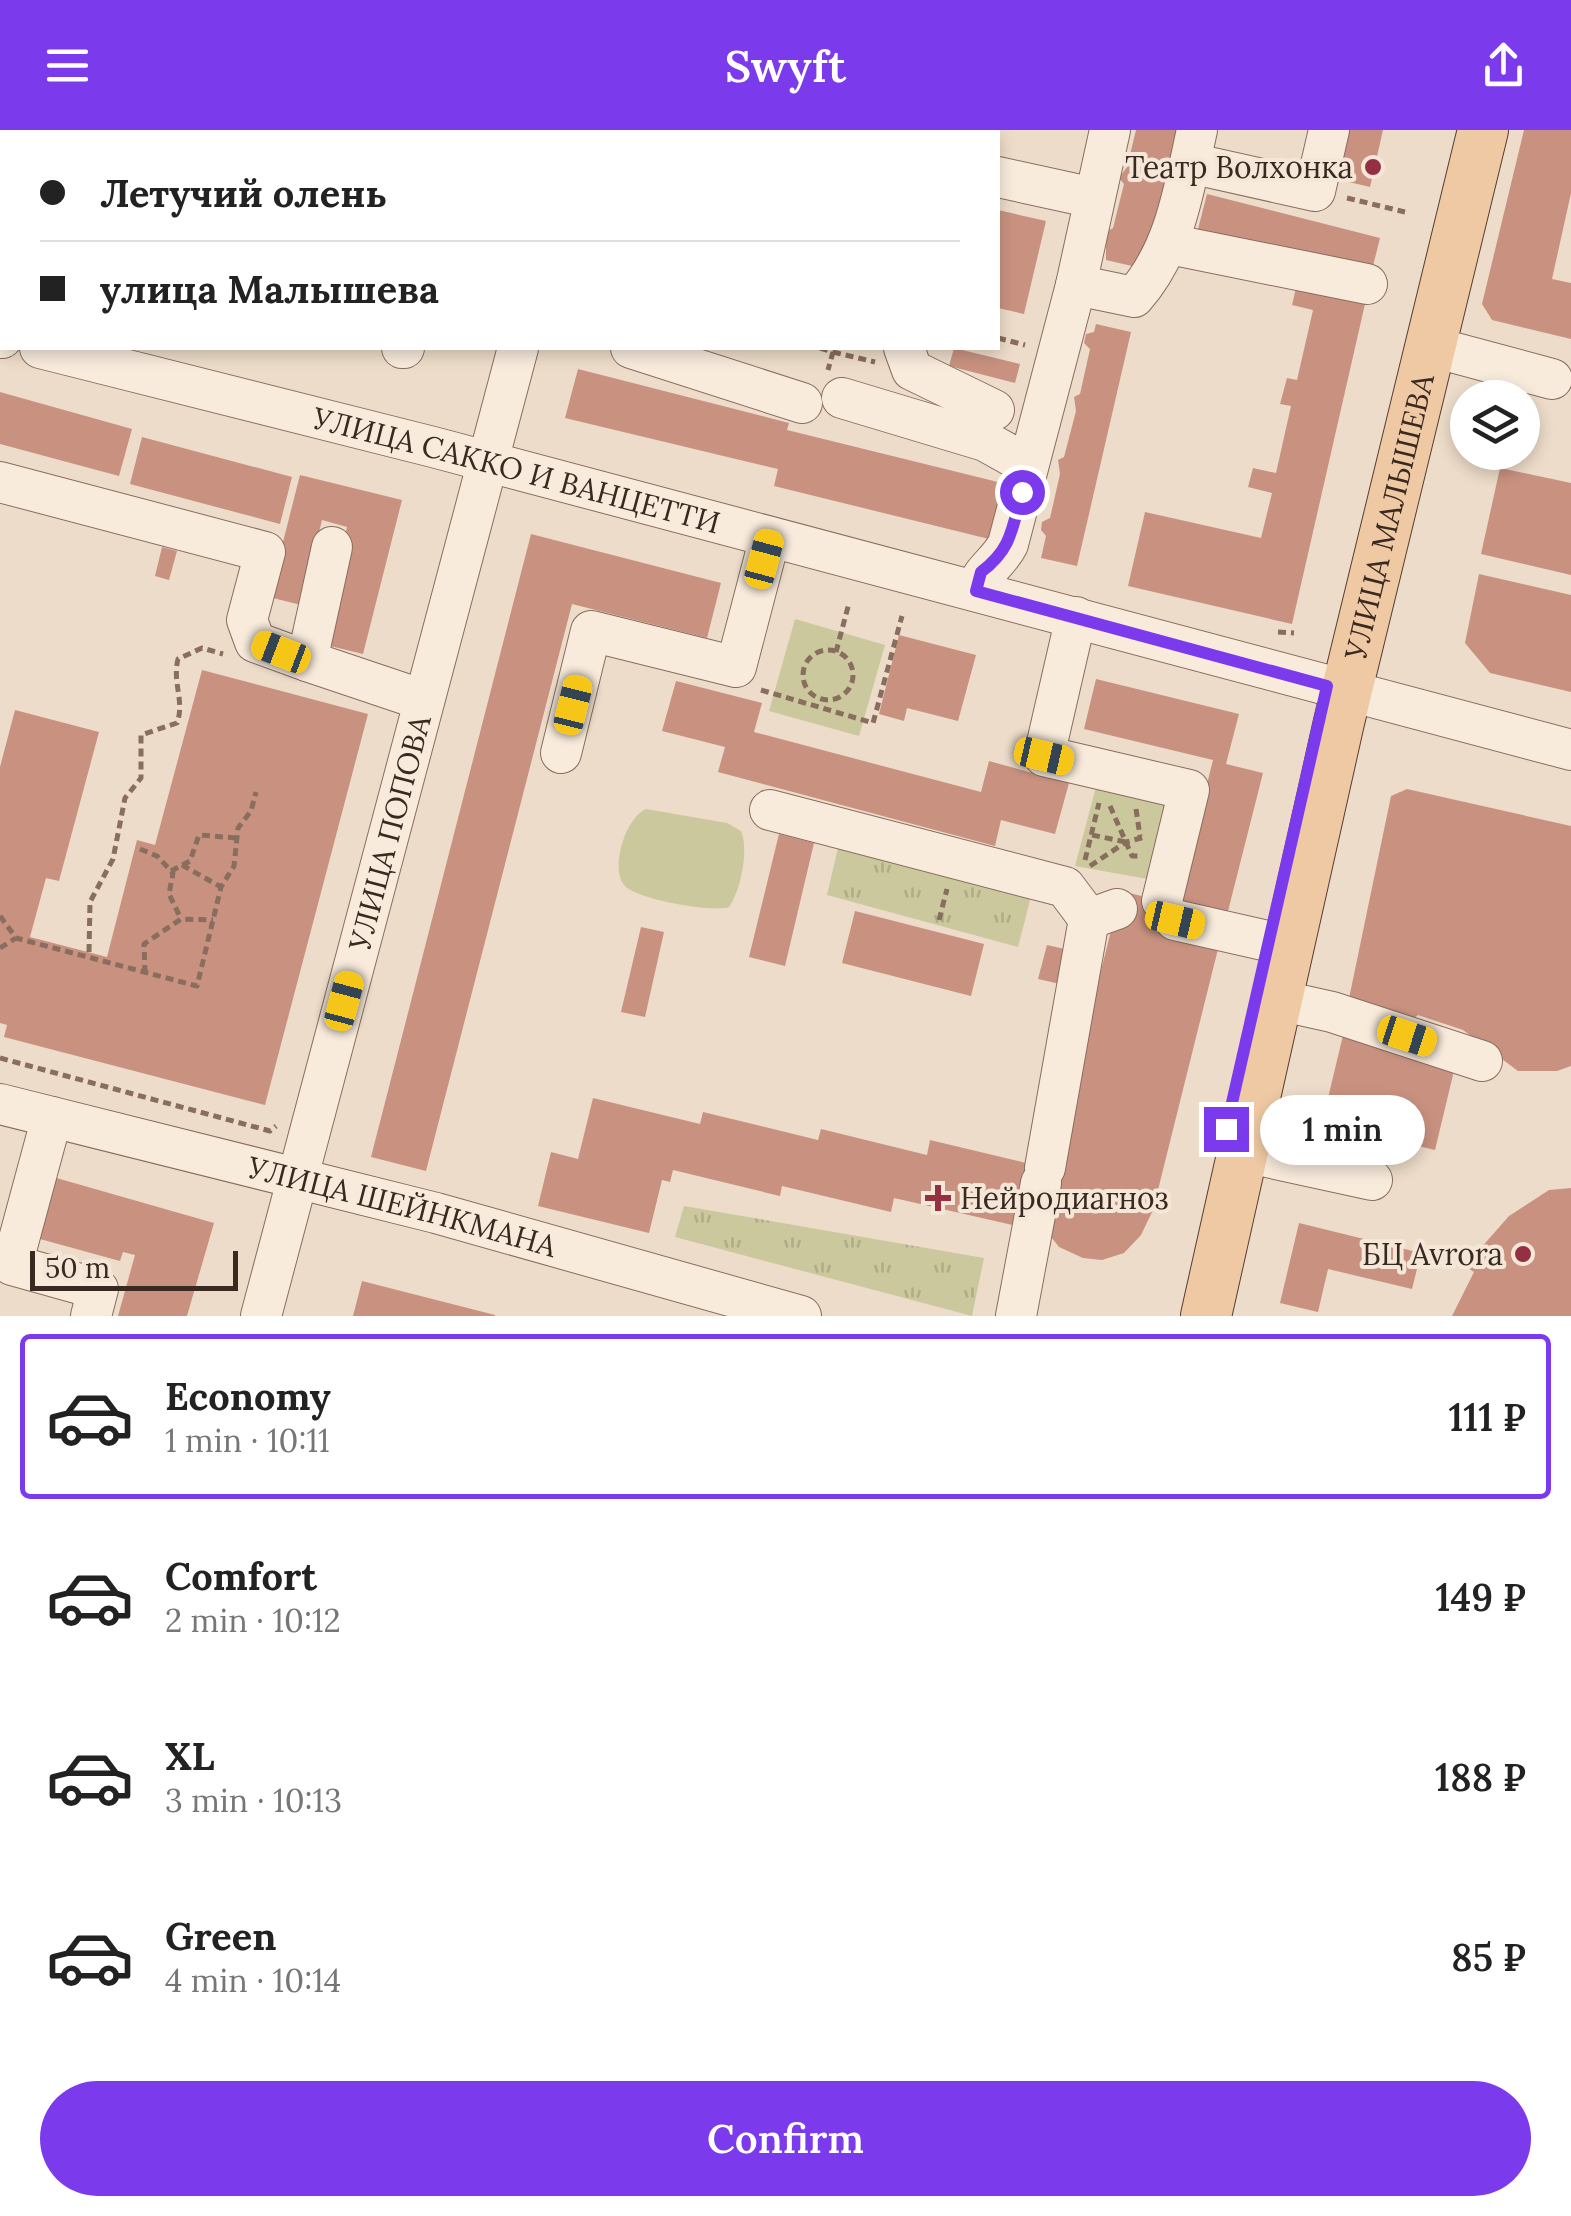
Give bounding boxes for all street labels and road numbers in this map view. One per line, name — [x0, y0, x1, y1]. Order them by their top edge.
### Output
street label: УЛИЦА МАЛЫШЕВА — [1336, 369, 1442, 664]
street label: УЛИЦА САККО И ВАНЦЕТТИ — [308, 398, 724, 542]
street label: УЛИЦА ПОПОВА — [340, 710, 439, 955]
street label: УЛИЦА ШЕЙНКМАНА — [243, 1148, 562, 1265]

